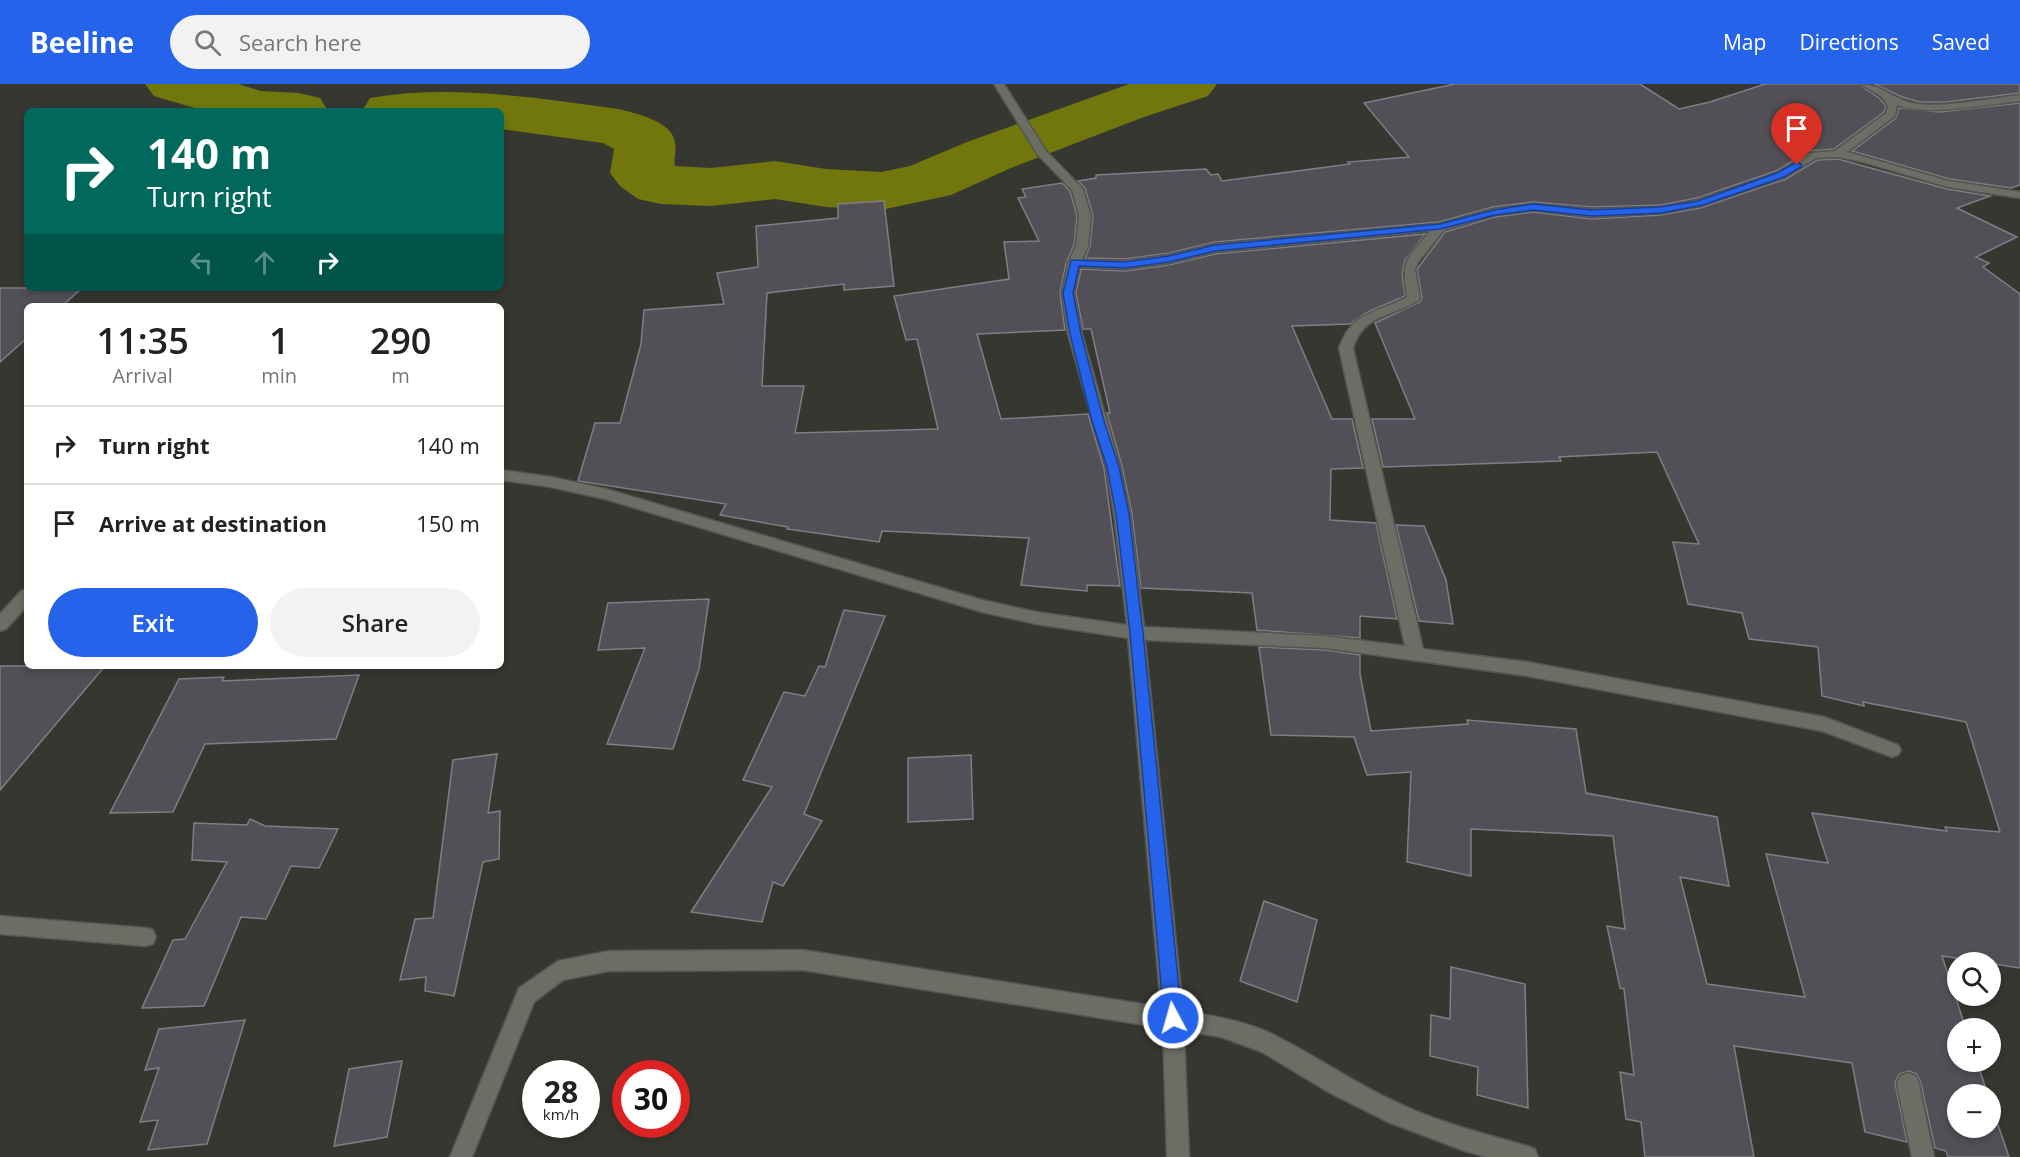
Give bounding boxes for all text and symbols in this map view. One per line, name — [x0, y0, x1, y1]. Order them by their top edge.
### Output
search box — [170, 15, 590, 69]
text: Beeline — [30, 23, 134, 61]
icon: search — [191, 26, 224, 59]
text: Search here — [239, 27, 362, 57]
text: Map — [1723, 28, 1766, 56]
text: Directions — [1799, 28, 1899, 56]
text: Saved — [1932, 28, 1990, 56]
pin — [1771, 103, 1822, 165]
icon: arrive — [1780, 112, 1813, 145]
text: 140 m — [147, 124, 271, 181]
icon: right — [48, 132, 126, 210]
text: Turn right — [147, 178, 272, 215]
icon: left — [185, 246, 218, 279]
icon: ahead — [248, 246, 281, 279]
icon: right — [311, 246, 344, 279]
text: 11:35 — [97, 316, 189, 365]
text: 1 — [269, 316, 290, 365]
text: 290 — [370, 316, 431, 365]
text: Arrival — [113, 362, 173, 389]
text: min — [261, 362, 297, 389]
text: m — [391, 362, 410, 389]
icon: right — [48, 429, 81, 462]
text: Turn right — [99, 430, 210, 460]
text: 140 m — [416, 430, 480, 460]
icon: arrive — [48, 507, 81, 540]
text: Arrive at destination — [99, 508, 327, 538]
text: 150 m — [416, 508, 480, 538]
button: Exit — [48, 588, 258, 657]
button: Share — [270, 588, 480, 657]
map controls — [1947, 952, 2001, 1138]
button: search — [1947, 952, 2001, 1006]
position arrow — [1141, 986, 1205, 1050]
button: + — [1947, 1018, 2001, 1072]
speed limit sign: 30 — [612, 1060, 690, 1138]
text: 28 — [544, 1071, 578, 1112]
button: − — [1947, 1084, 2001, 1138]
text: km/h — [543, 1104, 579, 1124]

